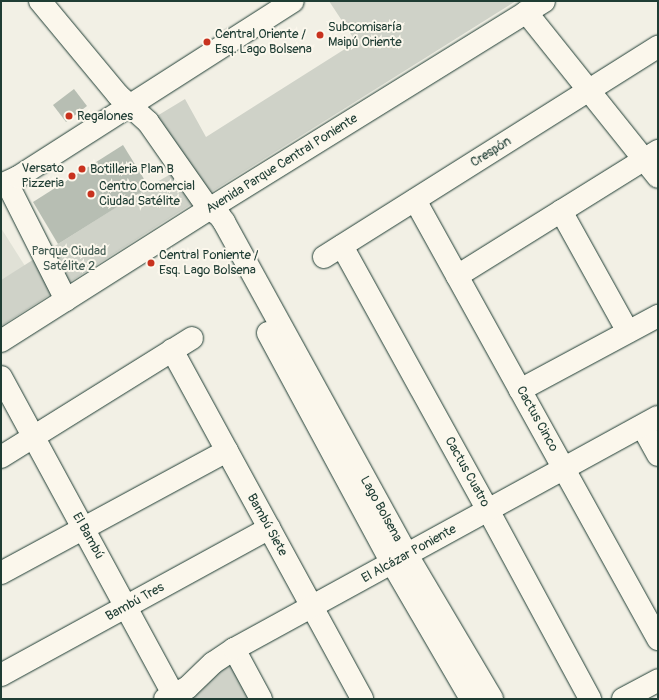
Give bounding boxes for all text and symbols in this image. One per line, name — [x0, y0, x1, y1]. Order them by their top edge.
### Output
place label: Subcomisaría Maipú Oriente — [328, 20, 402, 51]
place label: Central Oriente / Esq. Lago Bolsena — [215, 27, 312, 58]
marker: Subcomisaría Maipú Oriente — [315, 30, 325, 40]
marker: Central Oriente / Esq. Lago Bolsena — [202, 37, 212, 47]
place label: Regalones — [77, 108, 133, 124]
marker: Regalones — [64, 111, 74, 121]
street label: Avenida Parque Central Poniente — [203, 111, 361, 217]
street label: Crespón — [468, 133, 514, 171]
place label: Versato Pizzeria — [21, 161, 64, 192]
place label: Botilleria Plan B — [90, 161, 174, 177]
marker: Botilleria Plan B — [77, 164, 87, 174]
marker: Versato Pizzeria — [67, 171, 77, 181]
place label: Centro Comercial Ciudad Satélite — [99, 179, 195, 210]
marker: Centro Comercial Ciudad Satélite — [86, 189, 96, 199]
park label: Parque Ciudad Satélite 2 — [32, 244, 106, 275]
place label: Central Poniente / Esq. Lago Bolsena — [159, 248, 258, 279]
marker: Central Poniente / Esq. Lago Bolsena — [146, 258, 156, 268]
street label: Cactus Cinco — [513, 384, 561, 454]
street label: Cactus Cuatro — [441, 434, 493, 510]
street label: Lago Bolsena — [357, 474, 405, 544]
street label: Bambú Siete — [243, 491, 291, 559]
street label: El Bambú — [69, 510, 107, 562]
street label: El Alcázar Poniente — [359, 522, 459, 586]
street label: Bambú Tres — [103, 580, 167, 624]

